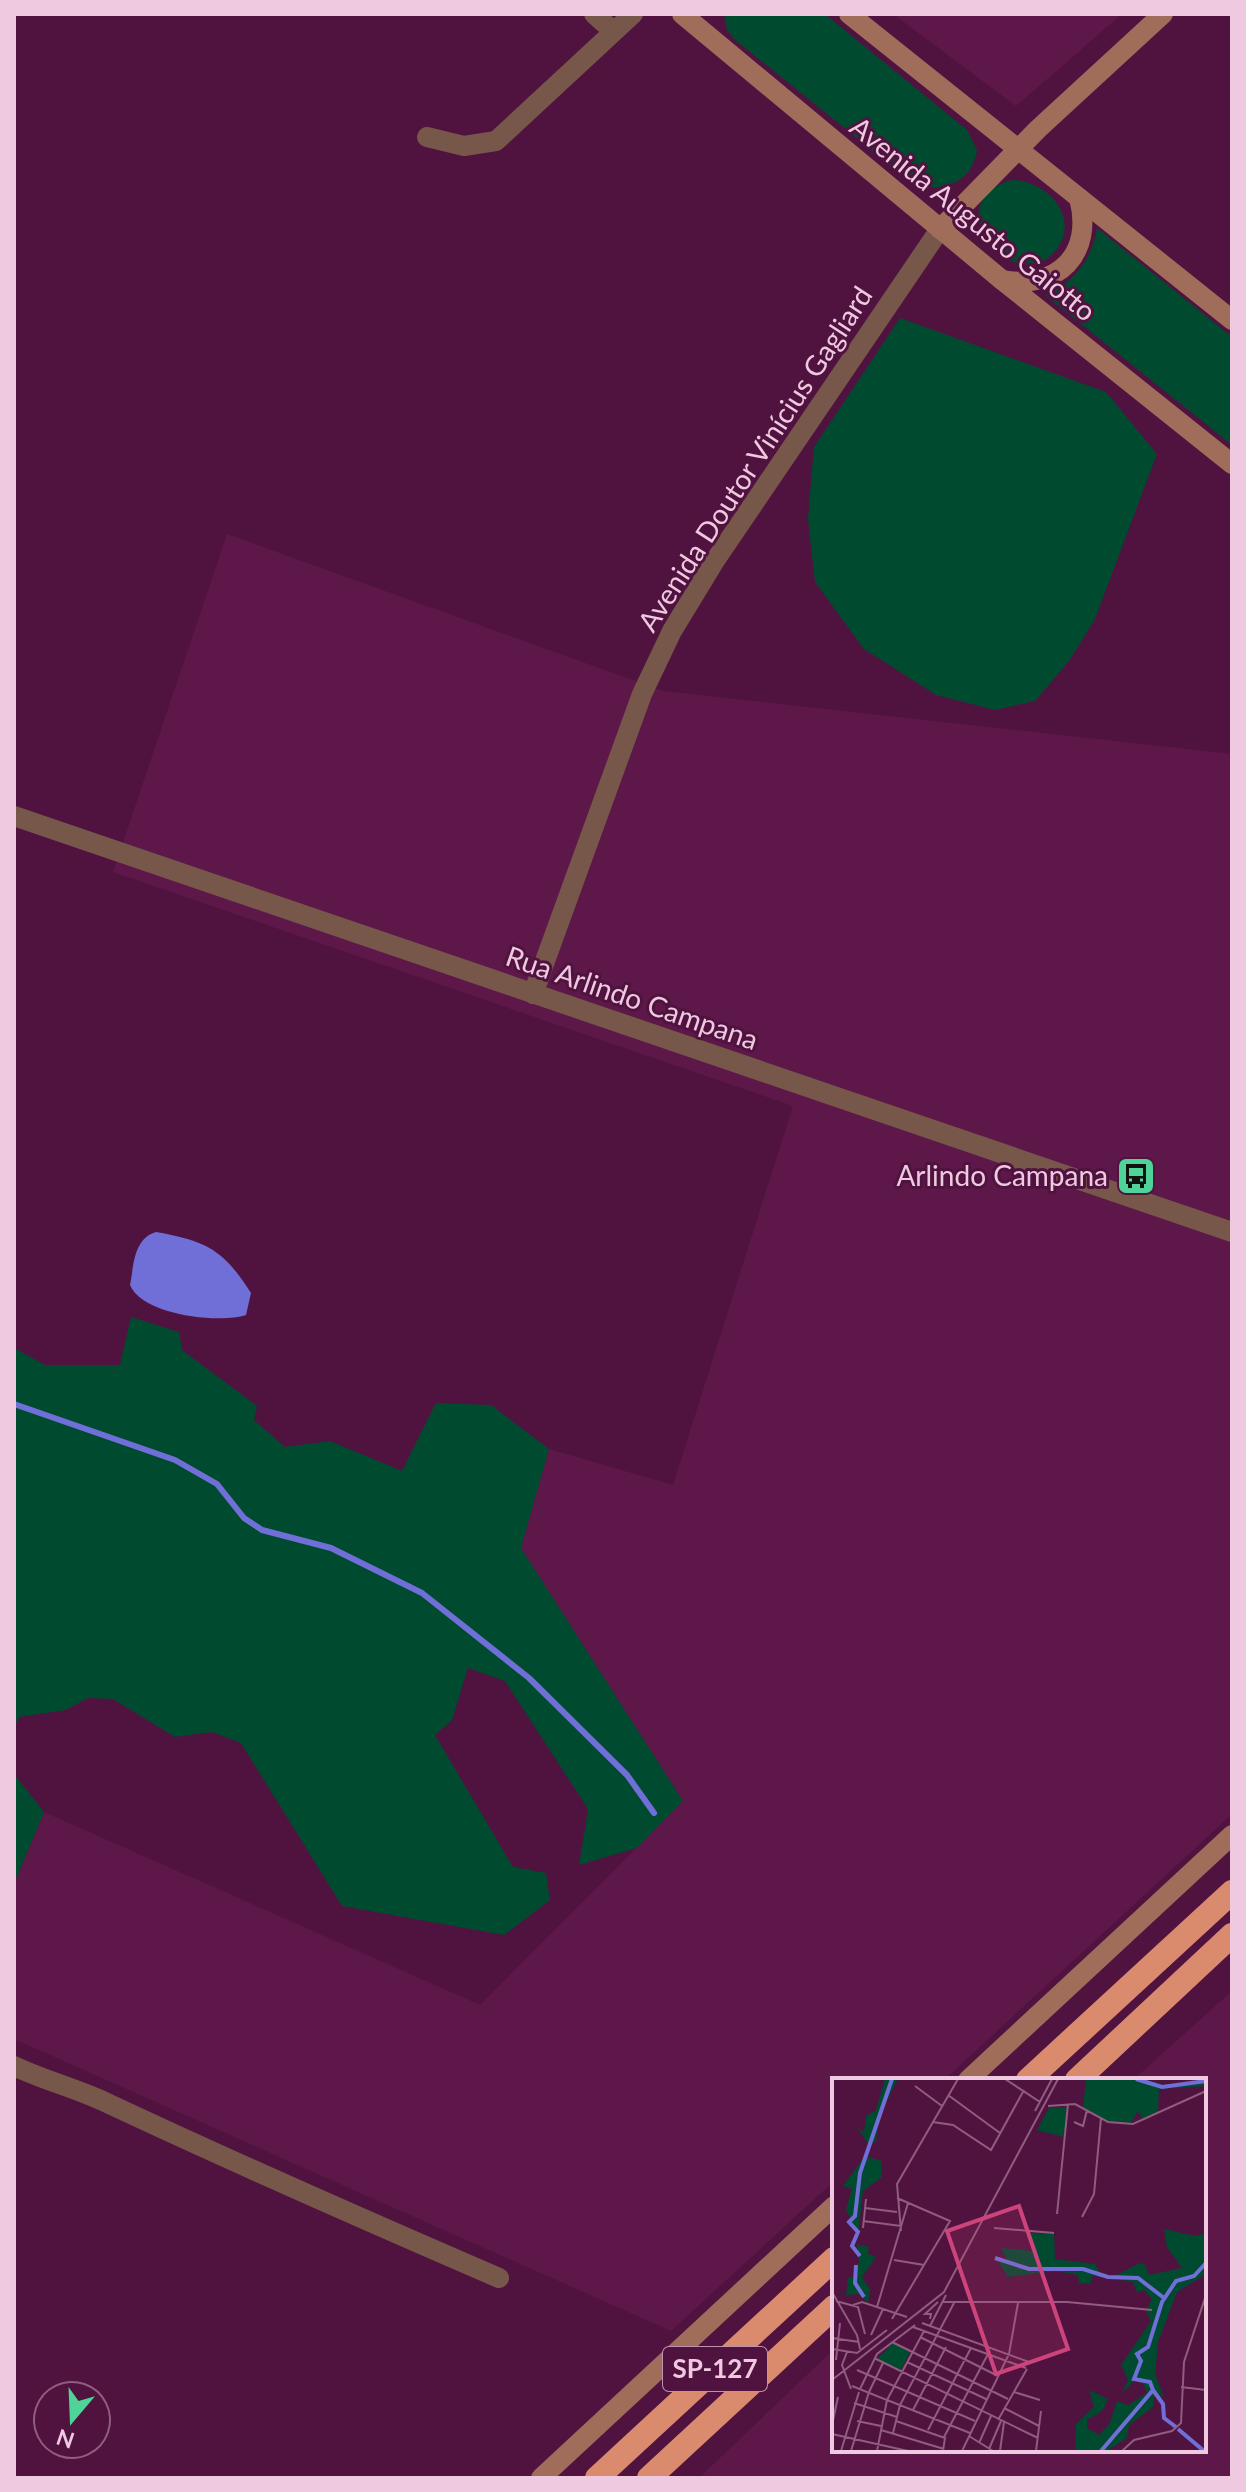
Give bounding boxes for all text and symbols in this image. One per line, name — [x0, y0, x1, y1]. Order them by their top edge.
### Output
street label: Avenida Augusto Gaiotto — [844, 109, 1103, 328]
street label: Avenida Doutor Vinícius Gagliard — [630, 280, 879, 637]
street label: Rua Arlindo Campana — [502, 938, 763, 1056]
bus stop icon: Arlindo Campana — [1115, 1155, 1157, 1197]
place label: Arlindo Campana — [896, 1158, 1108, 1192]
inset map — [832, 2078, 1206, 2452]
road number: SP-127 — [663, 2347, 767, 2391]
north arrow — [32, 2380, 112, 2460]
text: N — [53, 2424, 78, 2455]

